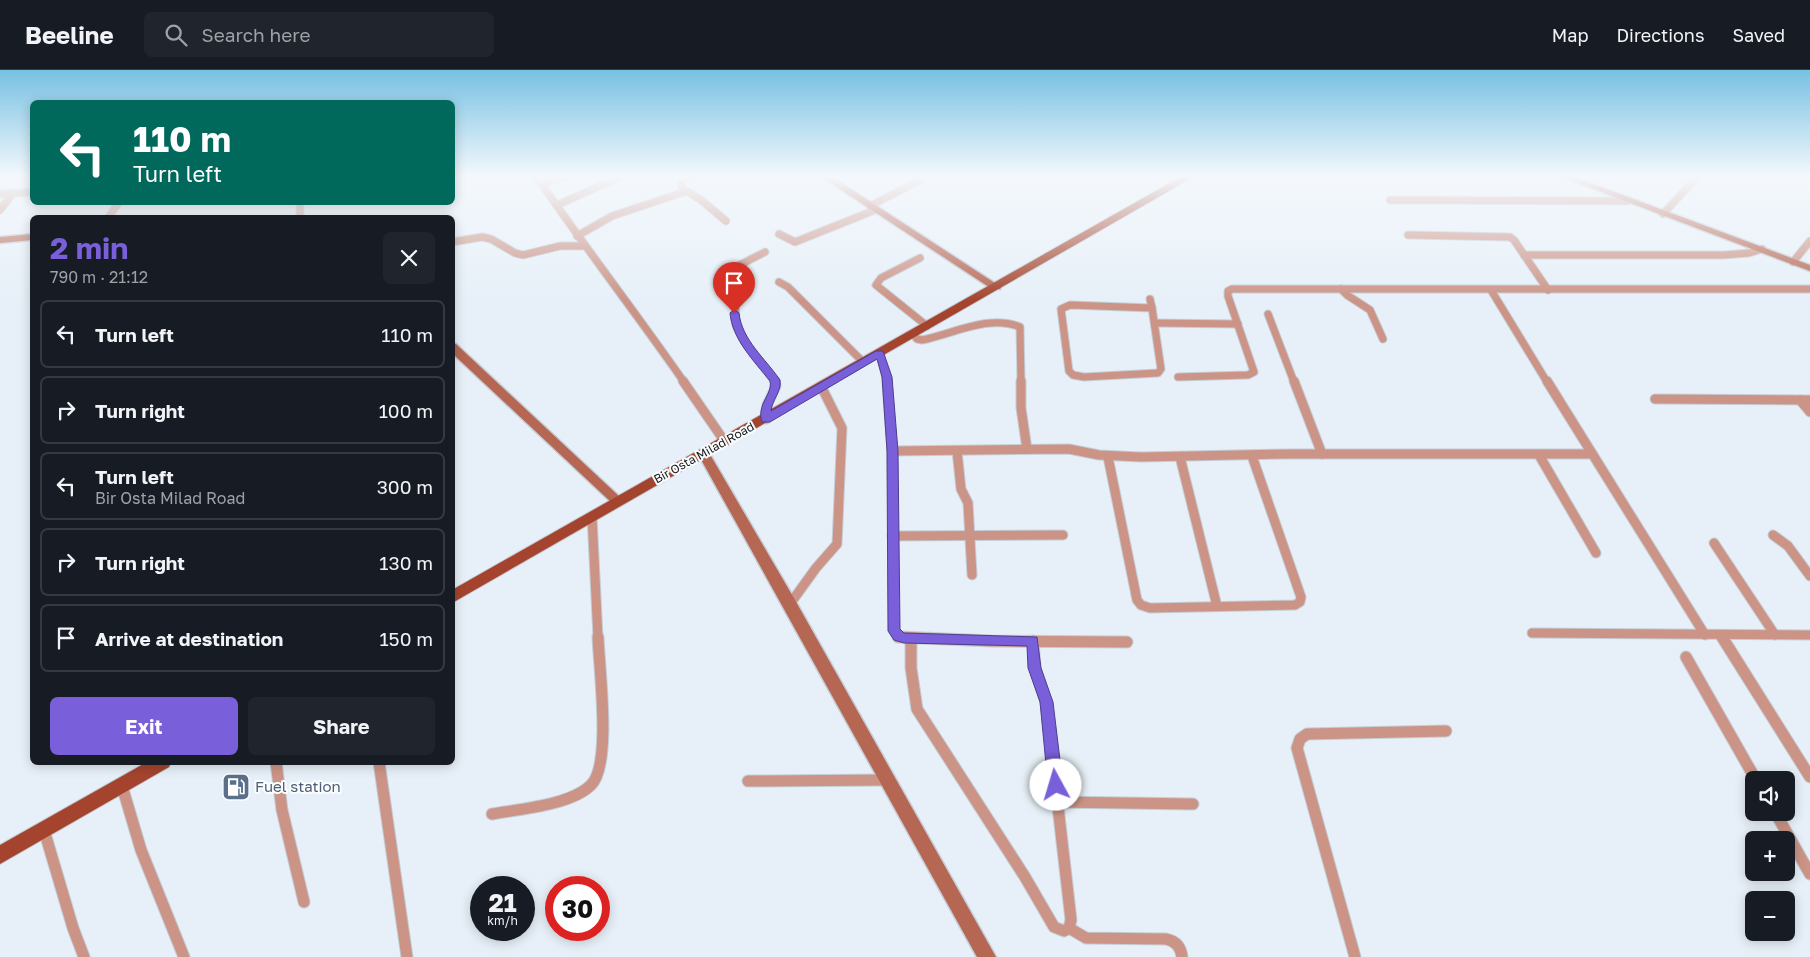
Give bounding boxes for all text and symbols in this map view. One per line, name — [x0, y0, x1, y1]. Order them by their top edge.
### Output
search box — [144, 12, 494, 57]
text: Beeline — [25, 20, 114, 49]
icon: search — [162, 21, 190, 49]
text: Search here — [202, 23, 310, 46]
text: Map — [1552, 24, 1588, 46]
text: Directions — [1616, 24, 1704, 46]
text: Saved — [1732, 24, 1785, 46]
text: 110 m — [133, 118, 231, 160]
icon: left — [50, 120, 115, 185]
text: Turn left — [133, 160, 222, 187]
text: 2 min — [50, 230, 128, 266]
button: close — [383, 232, 435, 284]
pin — [713, 262, 755, 313]
text: 790 m · 21:12 — [50, 267, 148, 287]
icon: arrive — [720, 269, 748, 297]
icon: left — [52, 320, 80, 348]
text: Turn left — [95, 323, 174, 346]
text: 110 m — [381, 323, 433, 346]
icon: right — [52, 396, 80, 424]
text: Turn right — [95, 399, 185, 422]
text: 100 m — [379, 399, 433, 422]
street label: Bir Osta Milad Road — [651, 419, 757, 486]
text: Turn left — [95, 465, 174, 488]
icon: left — [52, 472, 80, 500]
text: 300 m — [377, 475, 433, 498]
text: Bir Osta Milad Road — [95, 488, 245, 508]
icon: right — [52, 548, 80, 576]
text: Turn right — [95, 551, 185, 574]
text: 130 m — [379, 551, 433, 574]
icon: arrive — [52, 624, 80, 652]
text: Arrive at destination — [95, 627, 283, 650]
text: 150 m — [379, 627, 433, 650]
button: Exit — [50, 697, 238, 755]
button: Share — [248, 697, 435, 755]
position arrow — [1029, 758, 1081, 810]
map controls — [1745, 771, 1795, 941]
button: sound — [1745, 771, 1795, 821]
fuel station icon: Fuel station — [221, 772, 251, 802]
place label: Fuel station — [255, 777, 341, 795]
button: + — [1745, 831, 1795, 881]
speed limit sign: 30 — [545, 876, 610, 941]
text: 21 — [488, 887, 517, 918]
button: − — [1745, 891, 1795, 941]
text: km/h — [487, 913, 518, 928]

